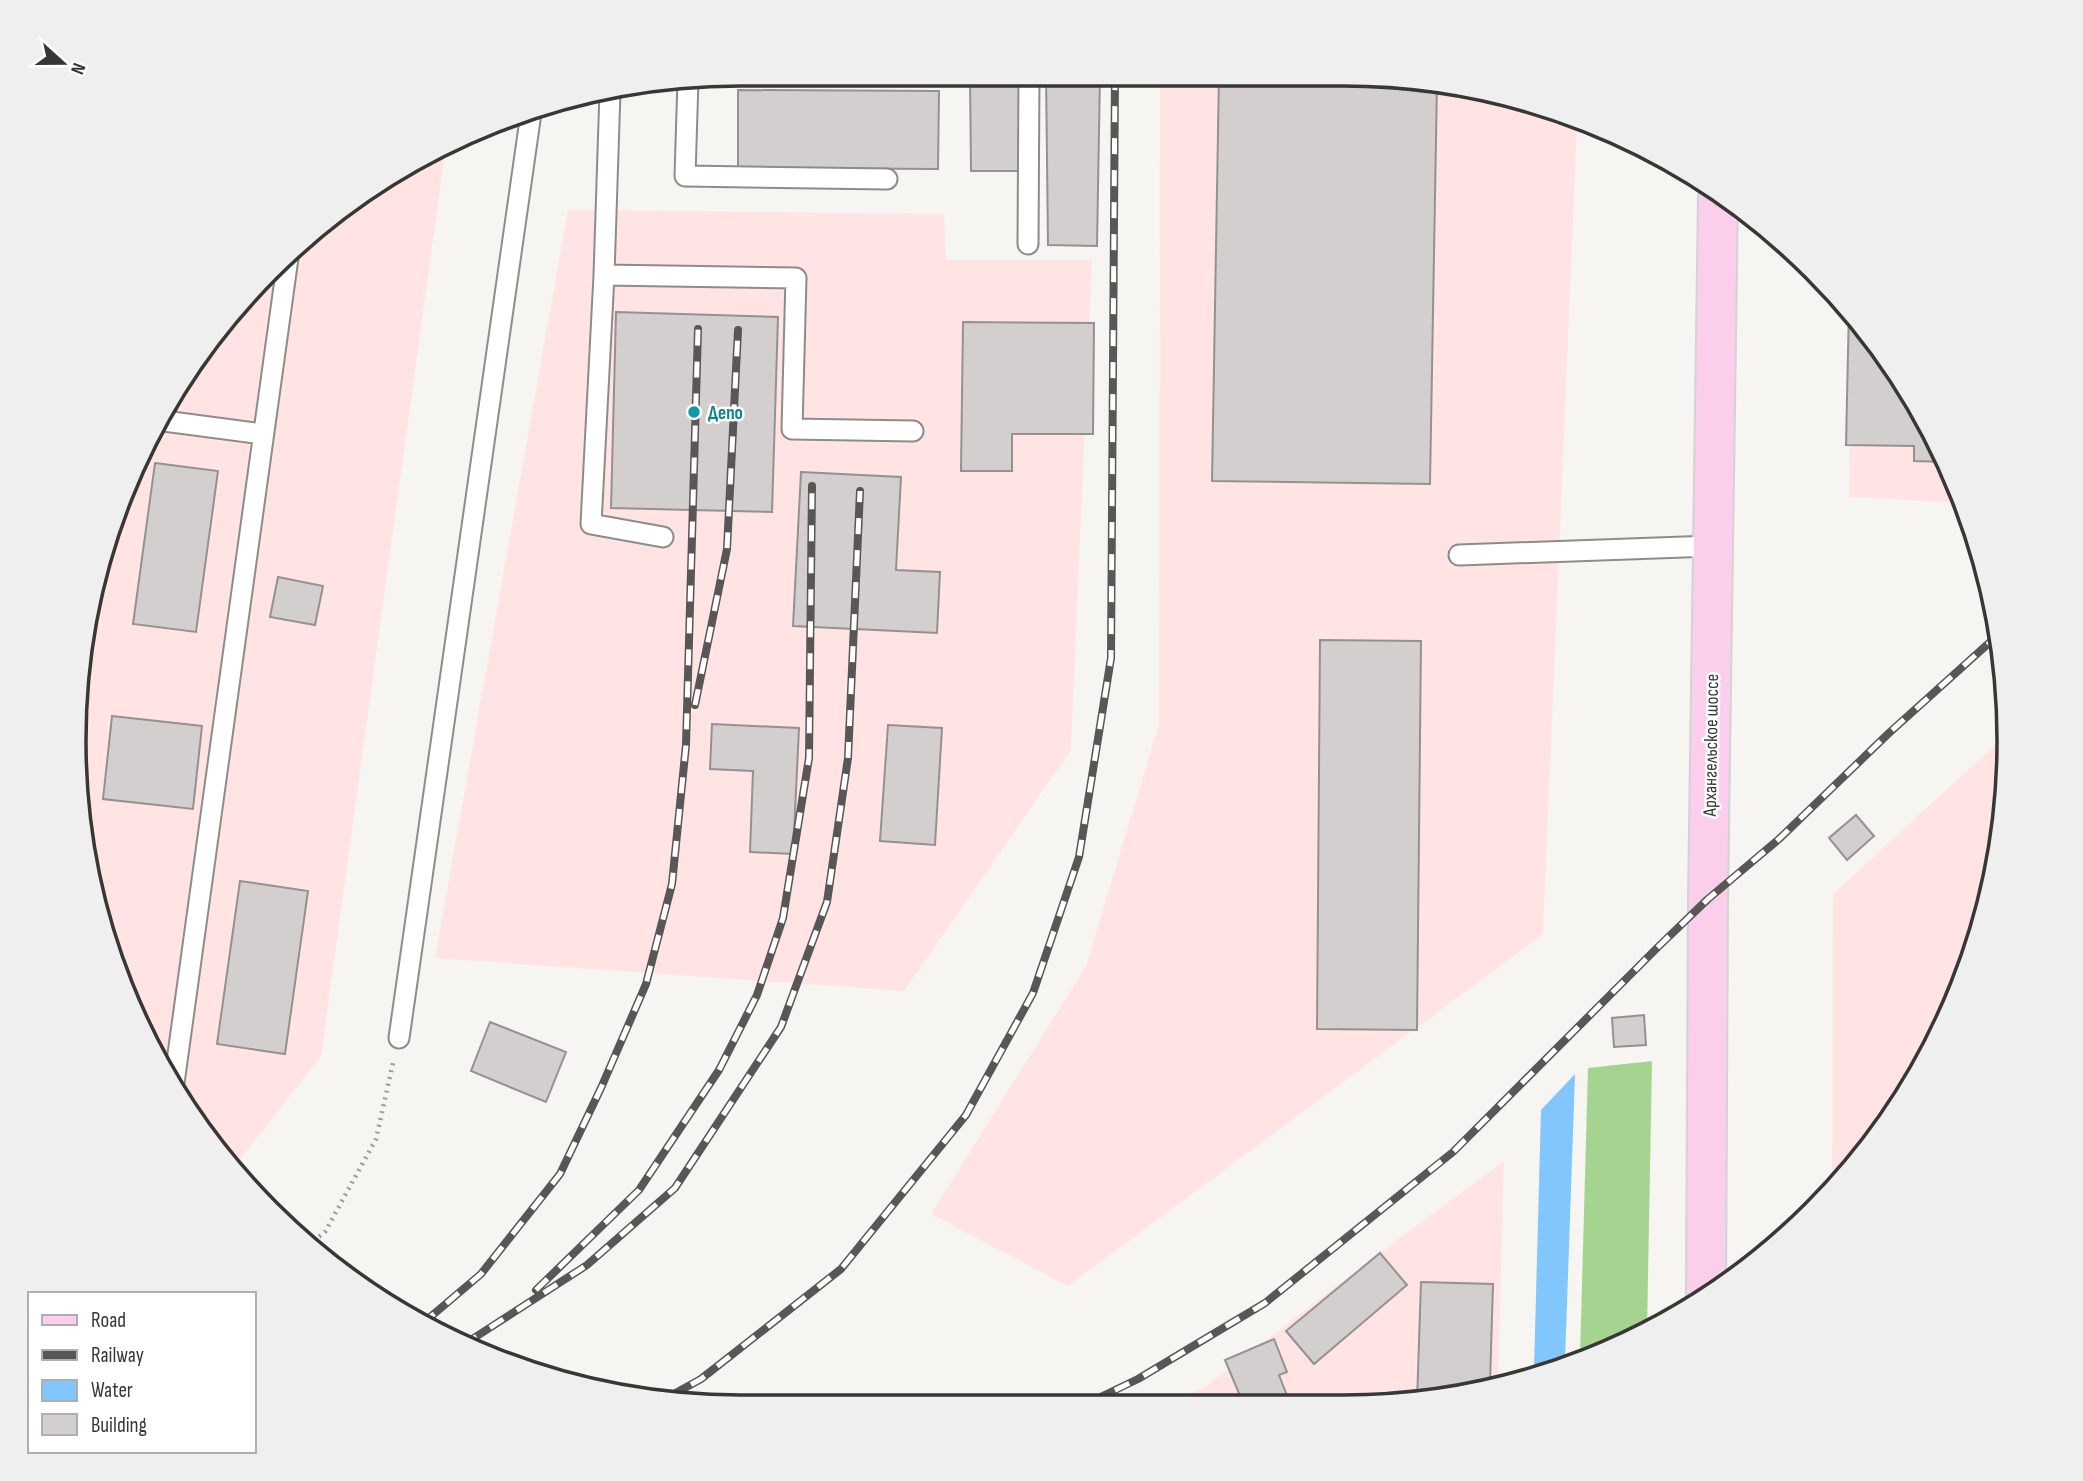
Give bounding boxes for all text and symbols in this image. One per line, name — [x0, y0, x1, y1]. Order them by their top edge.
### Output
north arrow — [28, 28, 98, 98]
text: N — [65, 60, 90, 77]
place label: Депо — [708, 402, 743, 425]
marker: Депо — [686, 404, 702, 420]
street label: Архангельское шоссе — [1699, 674, 1724, 818]
legend — [28, 1292, 256, 1453]
text: Road — [91, 1308, 126, 1333]
text: Railway — [91, 1343, 144, 1368]
text: Water — [91, 1378, 133, 1403]
text: Building — [91, 1413, 147, 1438]

